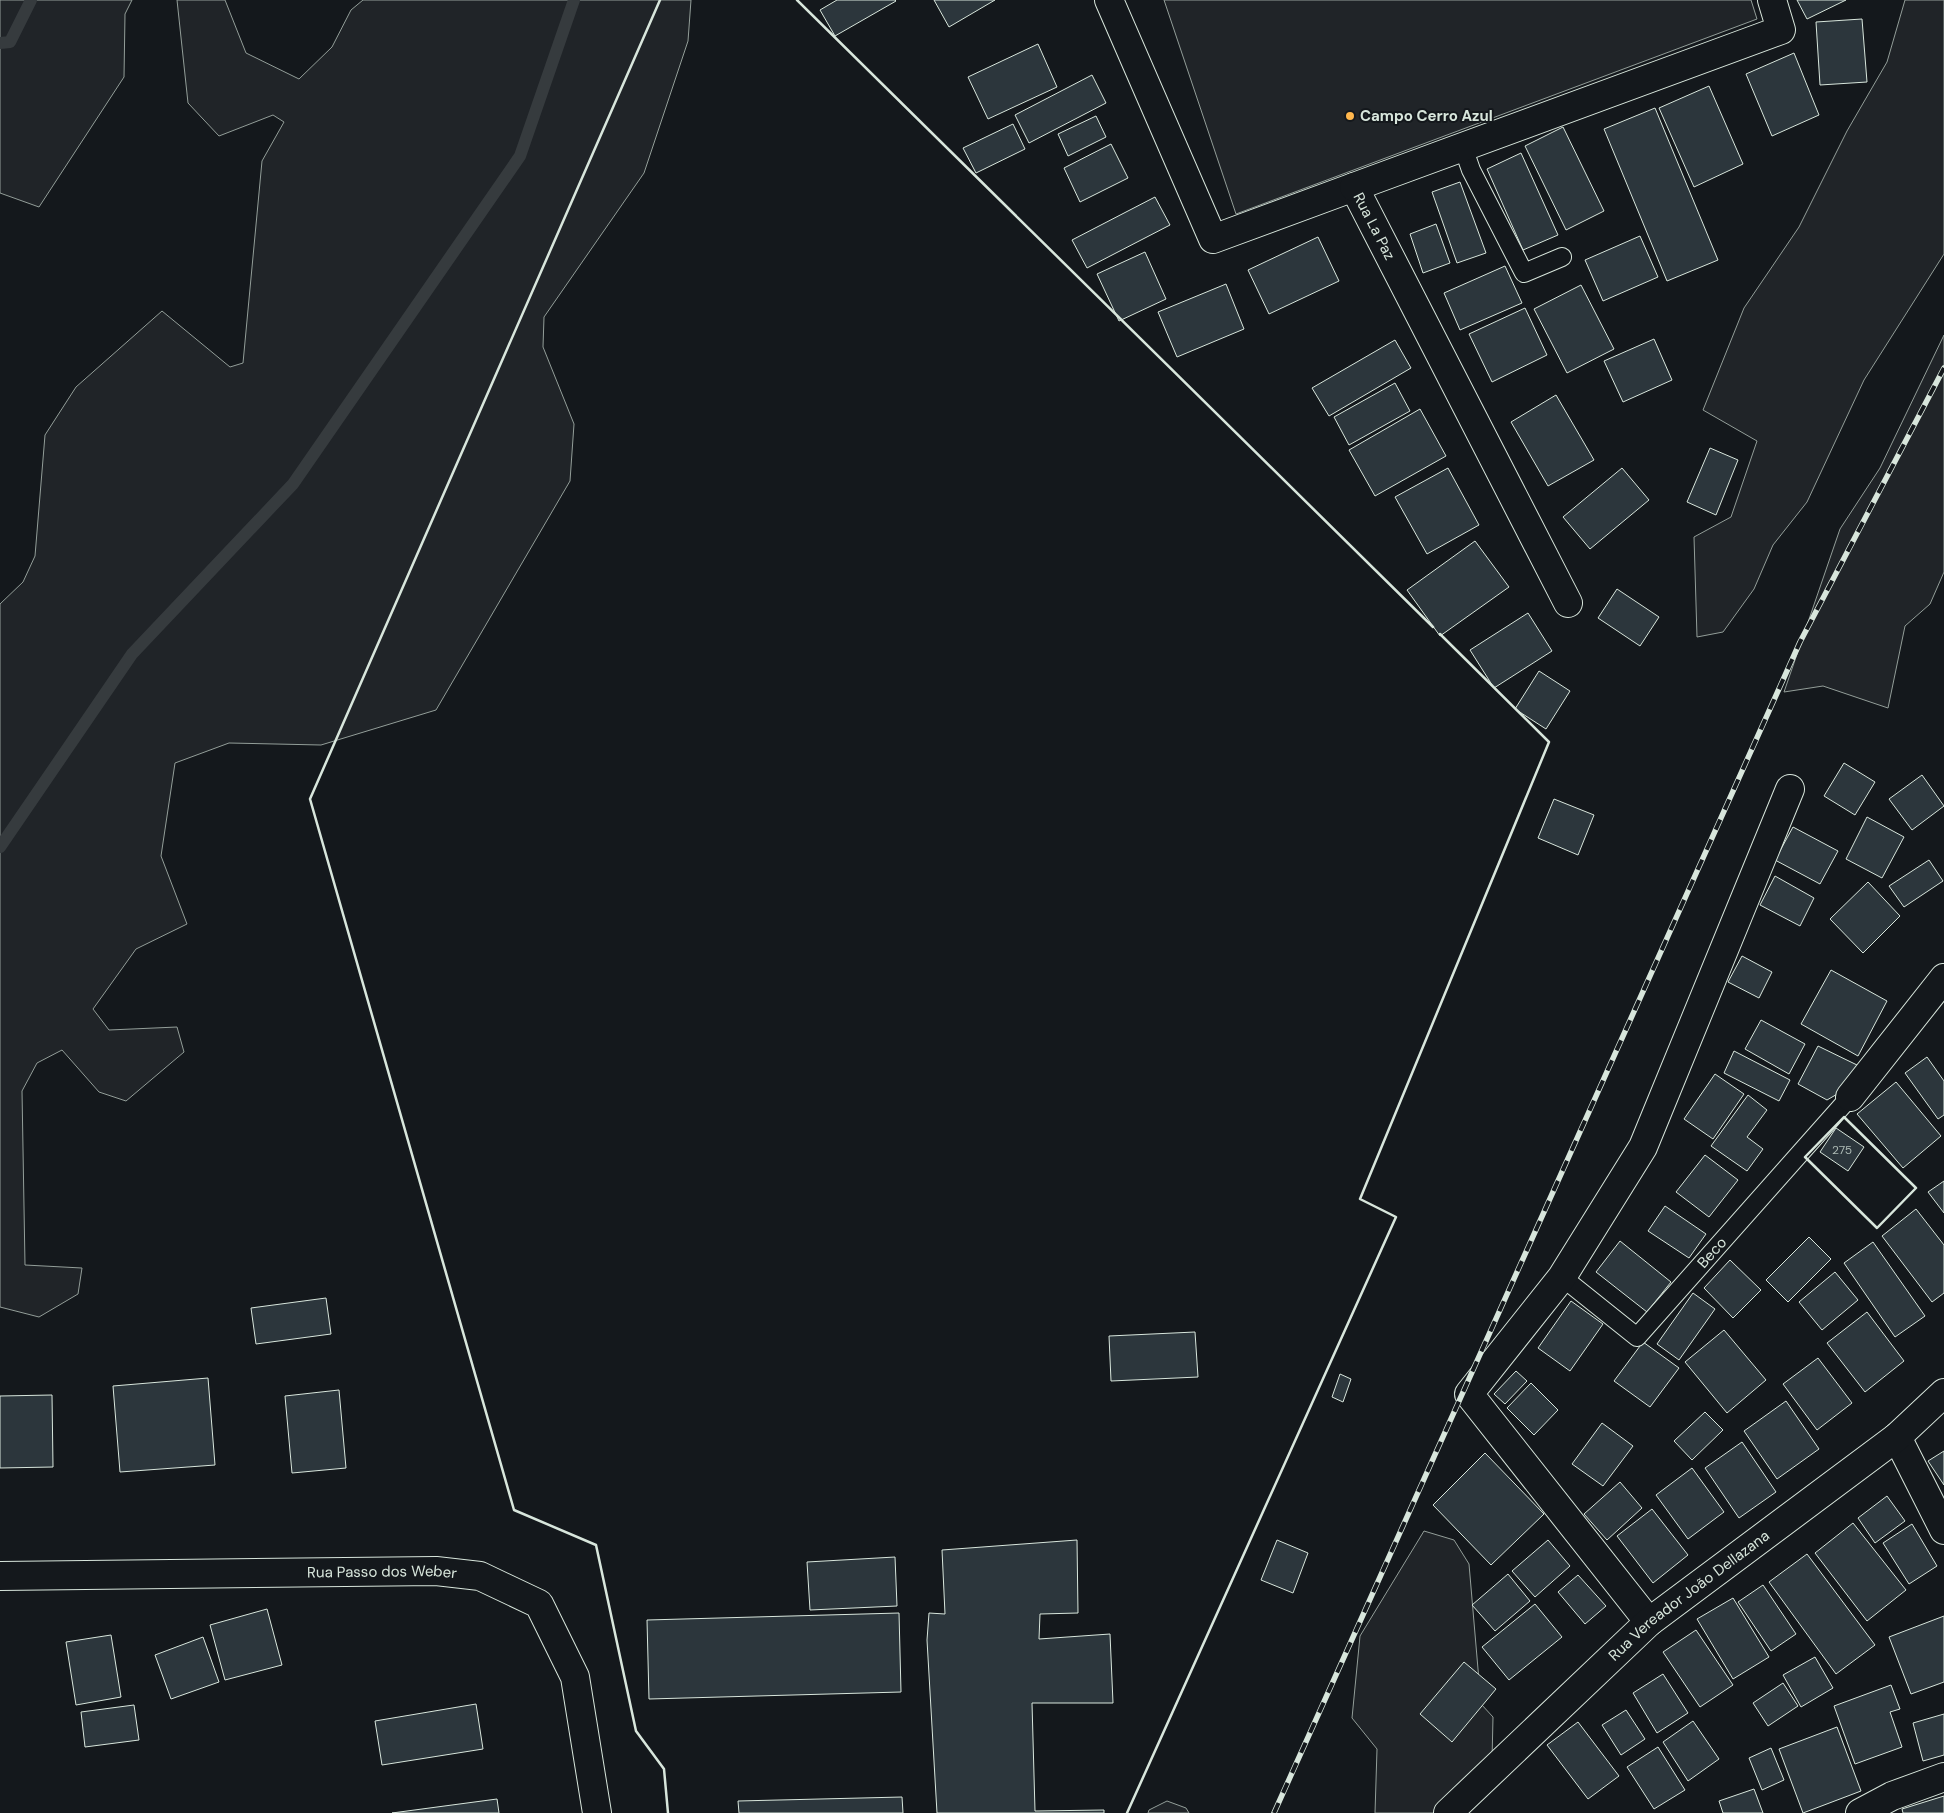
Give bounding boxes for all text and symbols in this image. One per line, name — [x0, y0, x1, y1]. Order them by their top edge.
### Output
place label: Campo Cerro Azul — [1360, 106, 1493, 126]
marker: Campo Cerro Azul — [1344, 110, 1356, 122]
street label: Rua La Paz — [1349, 189, 1400, 263]
house number: 275 — [1832, 1142, 1852, 1158]
street label: Beco — [1693, 1233, 1731, 1272]
street label: Rua Vereador João Dellazana — [1604, 1526, 1773, 1665]
street label: Rua Passo dos Weber — [307, 1561, 458, 1583]

